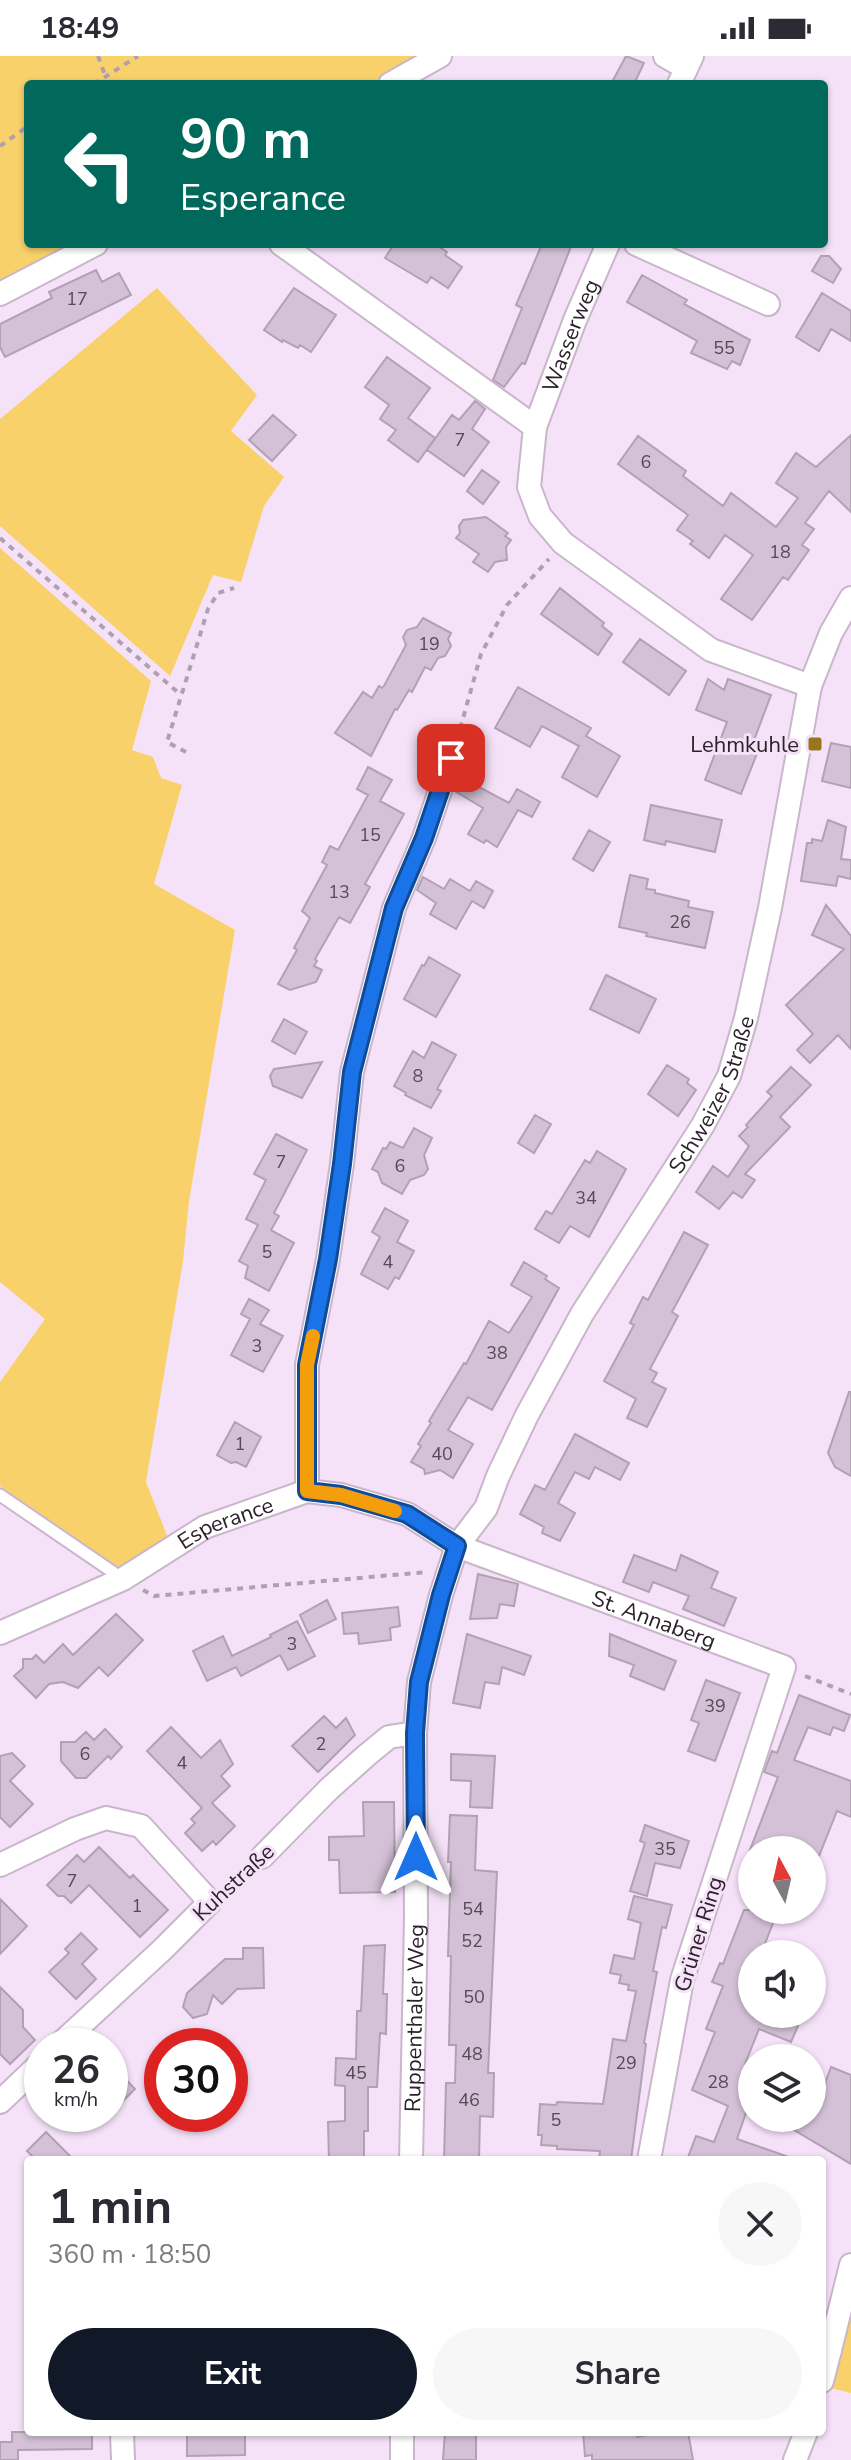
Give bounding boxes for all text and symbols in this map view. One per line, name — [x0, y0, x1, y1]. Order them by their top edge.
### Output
text: 18:49 — [40, 8, 119, 49]
text: 90 m — [180, 101, 311, 178]
icon: left — [48, 112, 152, 216]
text: Esperance — [180, 174, 346, 223]
street label: Wasserweg — [535, 275, 607, 397]
house number: 17 — [66, 287, 88, 311]
house number: 55 — [713, 336, 735, 360]
house number: 7 — [455, 428, 465, 452]
house number: 6 — [641, 450, 651, 474]
house number: 18 — [769, 540, 791, 564]
house number: 19 — [418, 632, 440, 656]
pin — [417, 724, 485, 792]
place label: Lehmkuhle — [690, 730, 799, 760]
marker: Lehmkuhle — [806, 735, 824, 753]
icon: arrive — [429, 736, 473, 780]
house number: 15 — [359, 823, 381, 847]
house number: 13 — [328, 880, 350, 904]
house number: 26 — [669, 910, 691, 934]
street label: Schweizer Straße — [662, 1012, 762, 1180]
house number: 8 — [413, 1064, 423, 1088]
house number: 7 — [276, 1150, 286, 1174]
house number: 6 — [395, 1154, 405, 1178]
house number: 34 — [575, 1186, 597, 1210]
house number: 5 — [262, 1240, 272, 1264]
house number: 4 — [383, 1250, 394, 1274]
house number: 3 — [252, 1334, 262, 1358]
house number: 38 — [486, 1341, 508, 1365]
house number: 1 — [235, 1432, 245, 1456]
house number: 40 — [431, 1442, 453, 1466]
street label: Esperance — [172, 1490, 278, 1557]
street label: St. Annaberg — [587, 1583, 720, 1657]
house number: 3 — [287, 1632, 297, 1656]
house number: 39 — [704, 1694, 726, 1718]
house number: 2 — [316, 1732, 326, 1756]
house number: 6 — [80, 1742, 90, 1766]
house number: 4 — [177, 1751, 188, 1775]
position arrow — [374, 1815, 458, 1899]
north arrow — [738, 1836, 826, 1924]
map controls — [738, 1836, 826, 2132]
street label: Kuhstraße — [186, 1837, 281, 1928]
house number: 35 — [654, 1837, 676, 1861]
house number: 7 — [67, 1869, 77, 1893]
street label: Grüner Ring — [667, 1873, 731, 1996]
house number: 1 — [132, 1894, 142, 1918]
house number: 54 — [462, 1897, 484, 1921]
street label: Ruppenthaler Weg — [398, 1924, 432, 2112]
house number: 52 — [461, 1929, 483, 1953]
button: sound — [738, 1940, 826, 2028]
house number: 50 — [463, 1985, 485, 2009]
speed limit sign: 30 — [144, 2028, 248, 2132]
house number: 48 — [461, 2042, 483, 2066]
text: 26 — [52, 2043, 100, 2097]
button: layers — [738, 2044, 826, 2132]
house number: 29 — [615, 2051, 637, 2075]
house number: 45 — [345, 2061, 367, 2085]
house number: 28 — [707, 2070, 729, 2094]
text: km/h — [54, 2086, 98, 2113]
house number: 46 — [458, 2088, 480, 2112]
house number: 5 — [551, 2108, 561, 2132]
text: 1 min — [48, 2174, 172, 2240]
button: close — [718, 2182, 802, 2266]
text: 360 m · 18:50 — [48, 2237, 211, 2272]
button: Exit — [48, 2328, 417, 2420]
button: Share — [433, 2328, 802, 2420]

